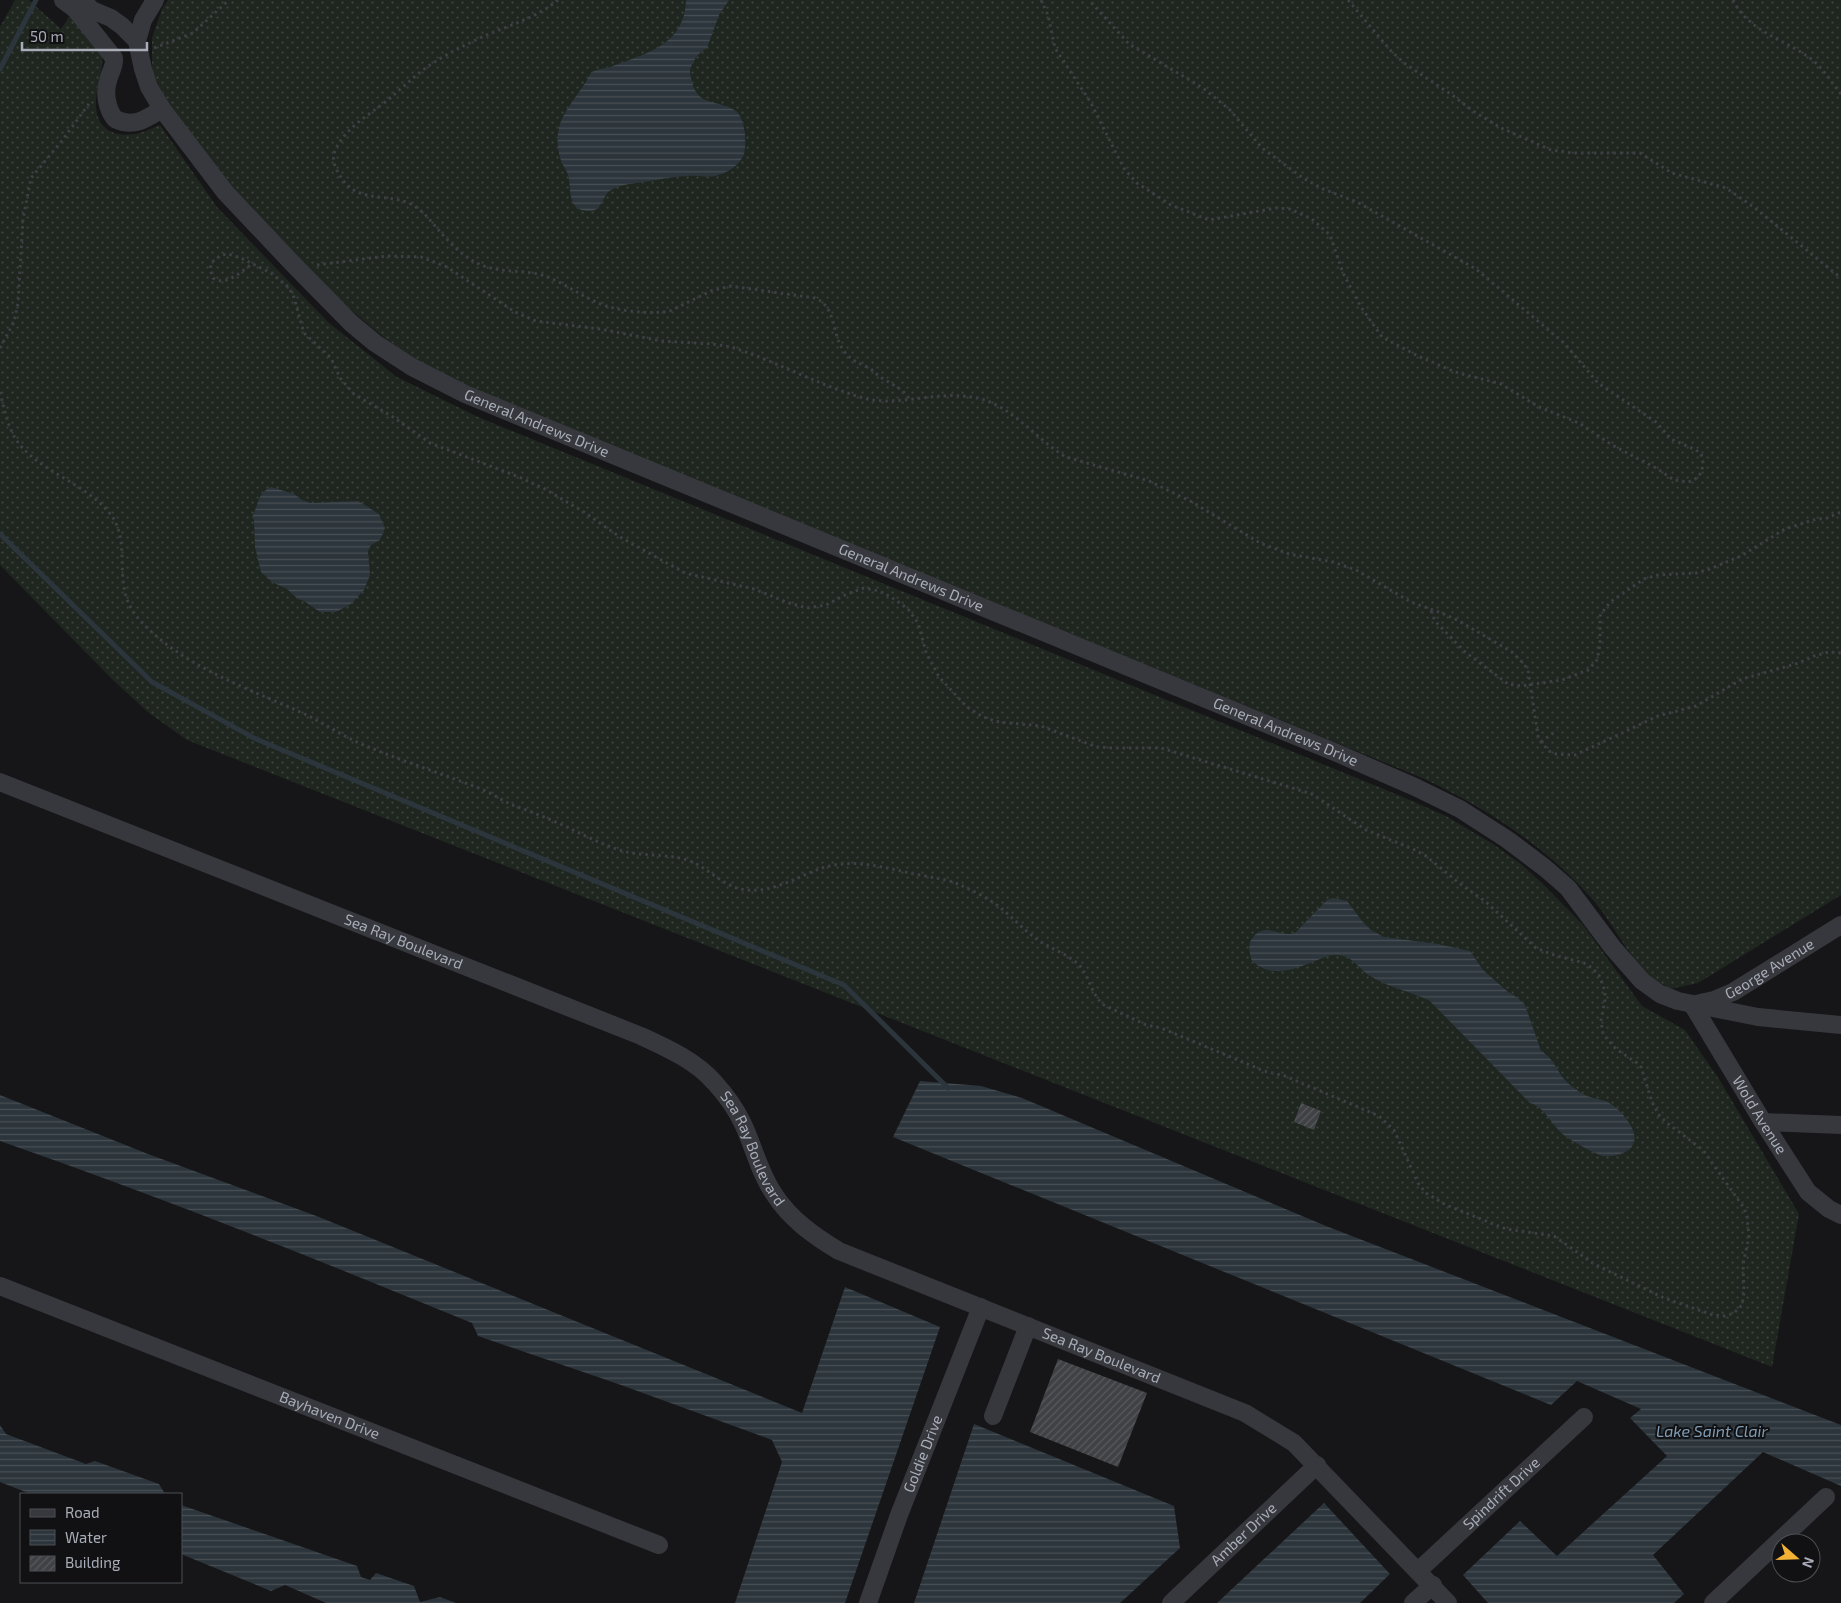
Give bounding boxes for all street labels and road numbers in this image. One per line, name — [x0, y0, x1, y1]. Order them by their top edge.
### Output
street label: General Andrews Drive — [462, 385, 612, 460]
street label: General Andrews Drive — [836, 539, 987, 615]
street label: General Andrews Drive — [1211, 693, 1361, 769]
street label: Sea Ray Boulevard — [342, 909, 466, 973]
street label: George Avenue — [1722, 934, 1817, 1002]
street label: Wold Avenue — [1729, 1072, 1791, 1157]
street label: Sea Ray Boulevard — [717, 1087, 789, 1209]
street label: Sea Ray Boulevard — [1040, 1323, 1164, 1386]
street label: Bayhaven Drive — [277, 1387, 383, 1442]
street label: Goldie Drive — [899, 1412, 946, 1495]
street label: Spindrift Drive — [1459, 1453, 1543, 1533]
street label: Amber Drive — [1206, 1498, 1280, 1569]

